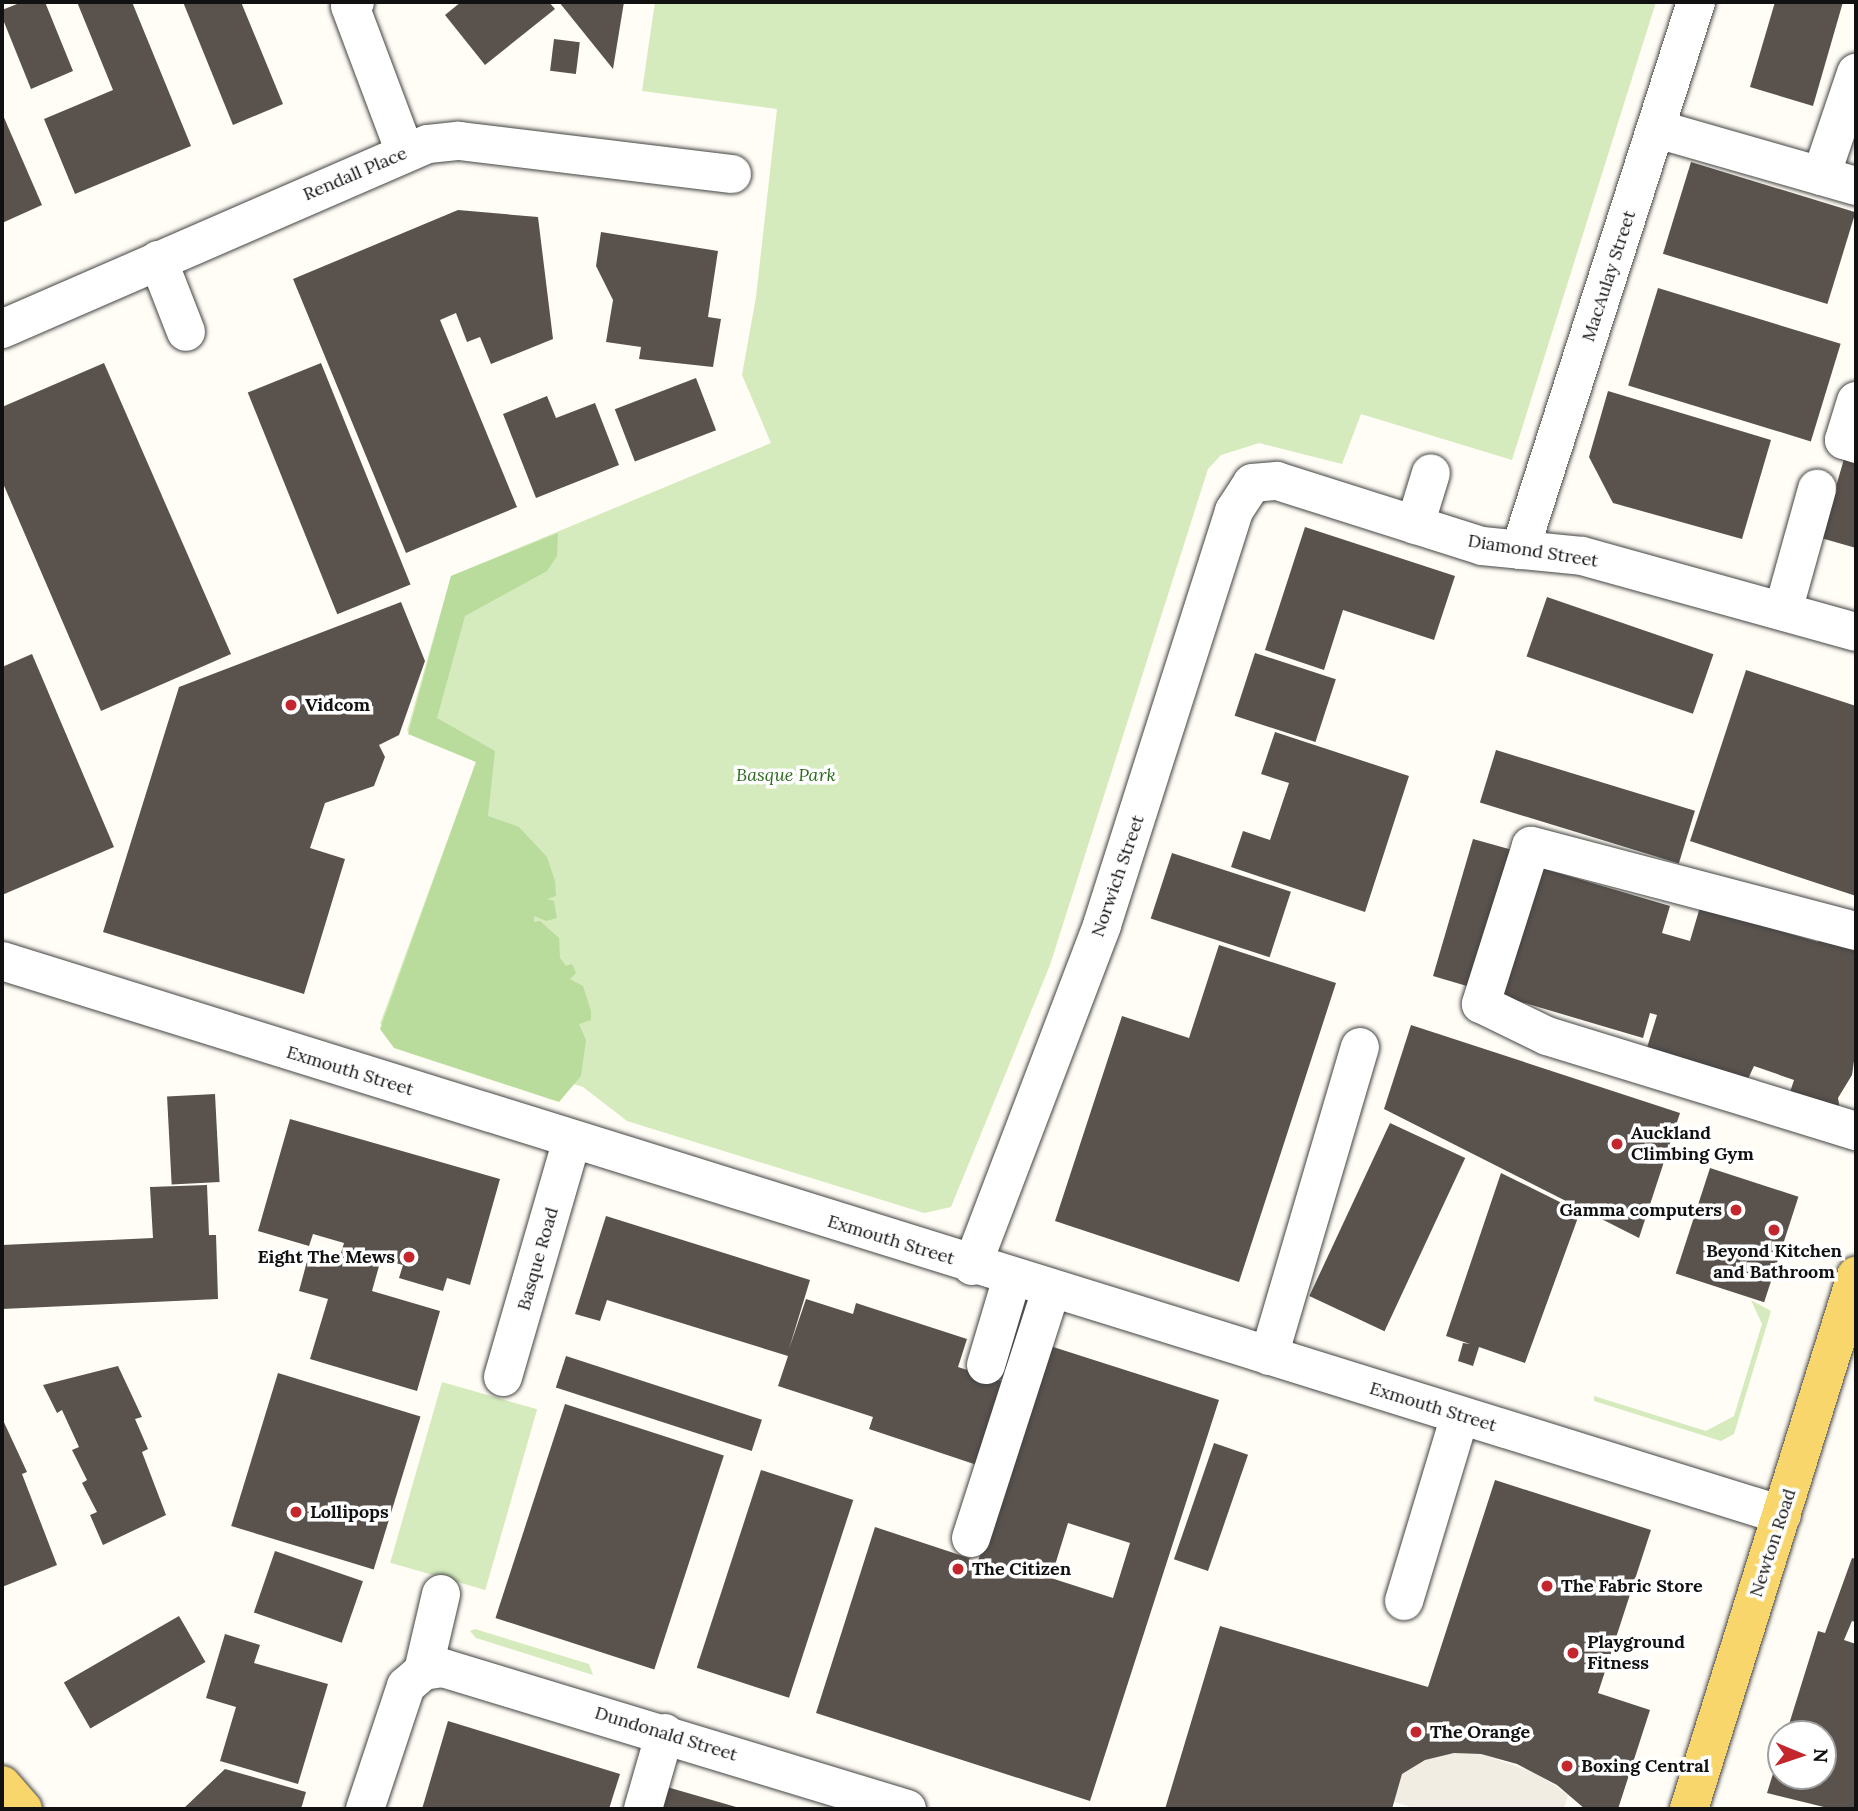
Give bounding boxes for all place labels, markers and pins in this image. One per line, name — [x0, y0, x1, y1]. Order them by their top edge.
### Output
place label: Vidcom — [305, 694, 370, 716]
marker: Vidcom — [283, 697, 299, 713]
place label: Auckland Climbing Gym — [1631, 1123, 1754, 1166]
marker: Auckland Climbing Gym — [1609, 1136, 1625, 1152]
place label: Gamma computers — [1559, 1199, 1722, 1221]
marker: Gamma computers — [1728, 1202, 1744, 1218]
marker: Beyond Kitchen and Bathroom — [1766, 1222, 1782, 1238]
place label: Beyond Kitchen and Bathroom — [1706, 1241, 1842, 1284]
place label: Eight The Mews — [257, 1246, 395, 1268]
marker: Eight The Mews — [401, 1249, 417, 1265]
place label: Lollipops — [310, 1501, 389, 1523]
marker: Lollipops — [288, 1504, 304, 1520]
place label: The Citizen — [972, 1558, 1071, 1580]
marker: The Citizen — [950, 1561, 966, 1577]
place label: The Fabric Store — [1561, 1575, 1703, 1597]
marker: The Fabric Store — [1539, 1578, 1555, 1594]
place label: Playground Fitness — [1587, 1632, 1685, 1674]
marker: Playground Fitness — [1565, 1645, 1581, 1661]
place label: The Orange — [1430, 1721, 1530, 1743]
marker: The Orange — [1408, 1724, 1424, 1740]
place label: Boxing Central — [1581, 1755, 1709, 1777]
marker: Boxing Central — [1559, 1758, 1575, 1774]

